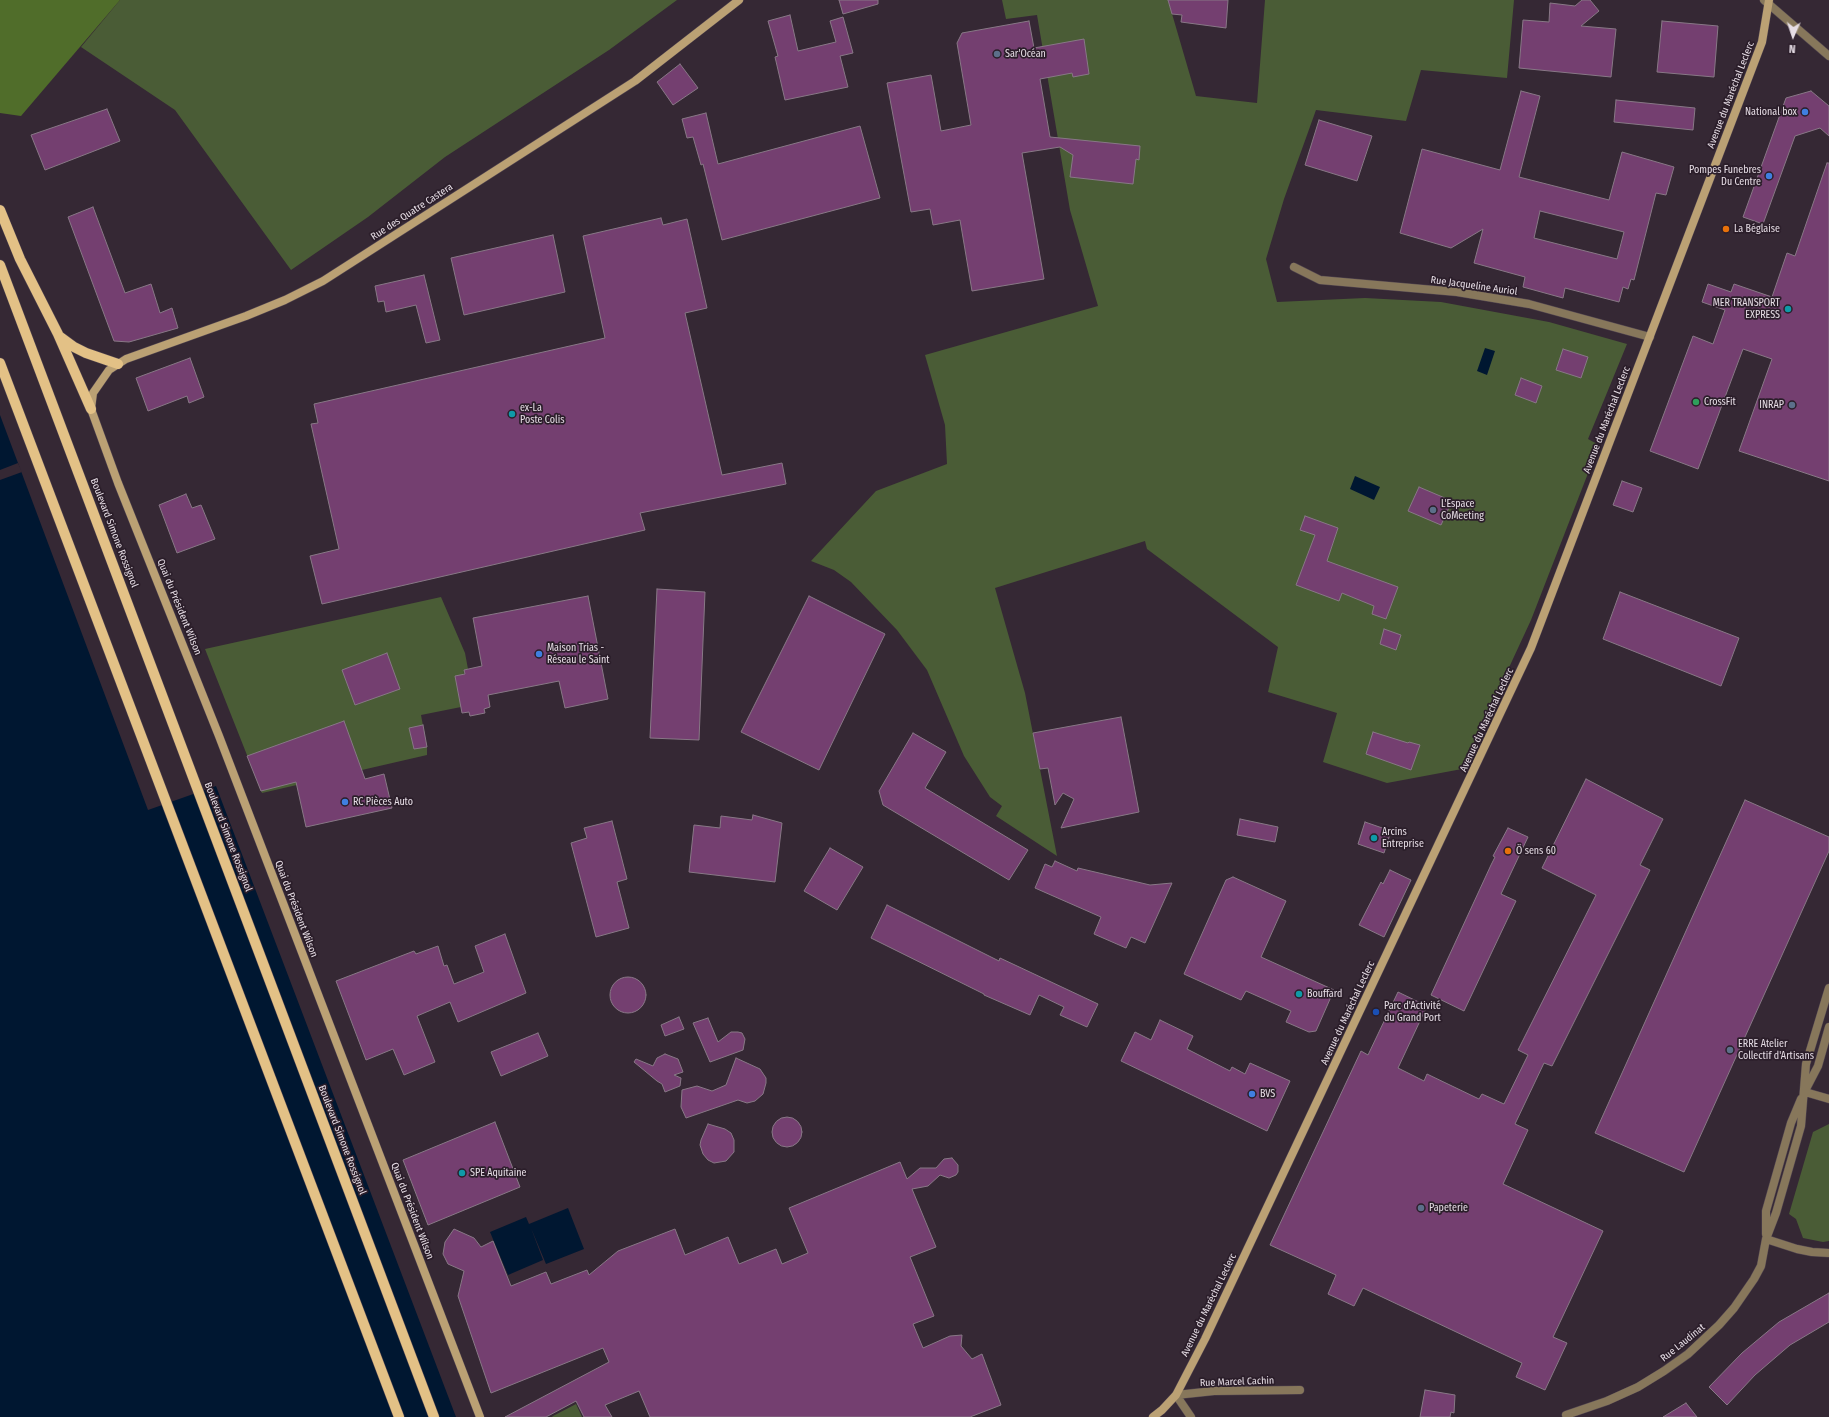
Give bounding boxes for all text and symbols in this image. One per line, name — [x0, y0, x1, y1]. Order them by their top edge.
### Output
north arrow — [1773, 16, 1813, 56]
street label: Avenue du Maréchal Leclerc — [1705, 40, 1757, 150]
text: N — [1789, 42, 1796, 55]
place label: Sar'Océan — [1005, 48, 1046, 60]
marker: Sar'Océan — [992, 49, 1002, 59]
place label: National box — [1745, 106, 1797, 118]
marker: National box — [1800, 107, 1810, 117]
place label: Pompes Funebres Du Centre — [1689, 164, 1761, 188]
marker: Pompes Funebres Du Centre — [1764, 171, 1774, 181]
street label: Rue des Quatre Castera — [369, 181, 455, 243]
place label: La Béglaise — [1734, 223, 1780, 235]
marker: La Béglaise — [1721, 224, 1731, 234]
street label: Rue Jacqueline Auriol — [1430, 274, 1518, 298]
place label: MER TRANSPORT EXPRESS — [1713, 297, 1780, 320]
marker: MER TRANSPORT EXPRESS — [1783, 304, 1793, 314]
street label: Avenue du Maréchal Leclerc — [1581, 365, 1633, 475]
place label: CrossFit — [1704, 396, 1736, 408]
marker: CrossFit — [1691, 397, 1701, 407]
place label: INRAP — [1759, 399, 1784, 411]
marker: INRAP — [1787, 400, 1797, 410]
place label: ex-La Poste Colis — [520, 402, 564, 426]
marker: ex-La Poste Colis — [507, 409, 517, 419]
street label: Boulevard Simone Rossignol — [88, 477, 140, 589]
place label: L'Espace CoMeeting — [1441, 498, 1484, 522]
marker: L'Espace CoMeeting — [1428, 505, 1438, 515]
street label: Quai du Président Wilson — [154, 557, 204, 657]
place label: Maison Trias - Réseau le Saint — [547, 642, 610, 666]
marker: Maison Trias - Réseau le Saint — [534, 649, 544, 659]
street label: Avenue du Maréchal Leclerc — [1458, 666, 1516, 774]
street label: Boulevard Simone Rossignol — [202, 781, 254, 893]
place label: RC Pièces Auto — [353, 796, 413, 808]
marker: RC Pièces Auto — [340, 797, 350, 807]
place label: Arcins Entreprise — [1382, 826, 1424, 850]
marker: Arcins Entreprise — [1369, 833, 1379, 843]
place label: Ö sens 60 — [1516, 845, 1556, 857]
marker: Ö sens 60 — [1503, 846, 1513, 856]
street label: Quai du Président Wilson — [272, 859, 320, 959]
street label: Avenue du Maréchal Leclerc — [1319, 959, 1377, 1067]
place label: Bouffard — [1307, 988, 1342, 1000]
marker: Bouffard — [1294, 989, 1304, 999]
place label: Parc d'Activité du Grand Port — [1384, 1000, 1441, 1024]
marker: Parc d'Activité du Grand Port — [1371, 1007, 1381, 1017]
place label: ERRE Atelier Collectif d'Artisans — [1738, 1038, 1814, 1062]
marker: ERRE Atelier Collectif d'Artisans — [1725, 1045, 1735, 1055]
street label: Boulevard Simone Rossignol — [316, 1084, 368, 1196]
place label: BVS — [1260, 1088, 1275, 1100]
marker: BVS — [1247, 1089, 1257, 1099]
street label: Quai du Président Wilson — [388, 1161, 436, 1261]
place label: SPE Aquitaine — [470, 1167, 526, 1179]
marker: SPE Aquitaine — [457, 1168, 467, 1178]
place label: Papeterie — [1429, 1202, 1468, 1214]
marker: Papeterie — [1416, 1203, 1426, 1213]
street label: Avenue du Maréchal Leclerc — [1179, 1251, 1239, 1359]
street label: Rue Laudinat — [1658, 1321, 1708, 1365]
street label: Rue Marcel Cachin — [1200, 1375, 1274, 1389]

